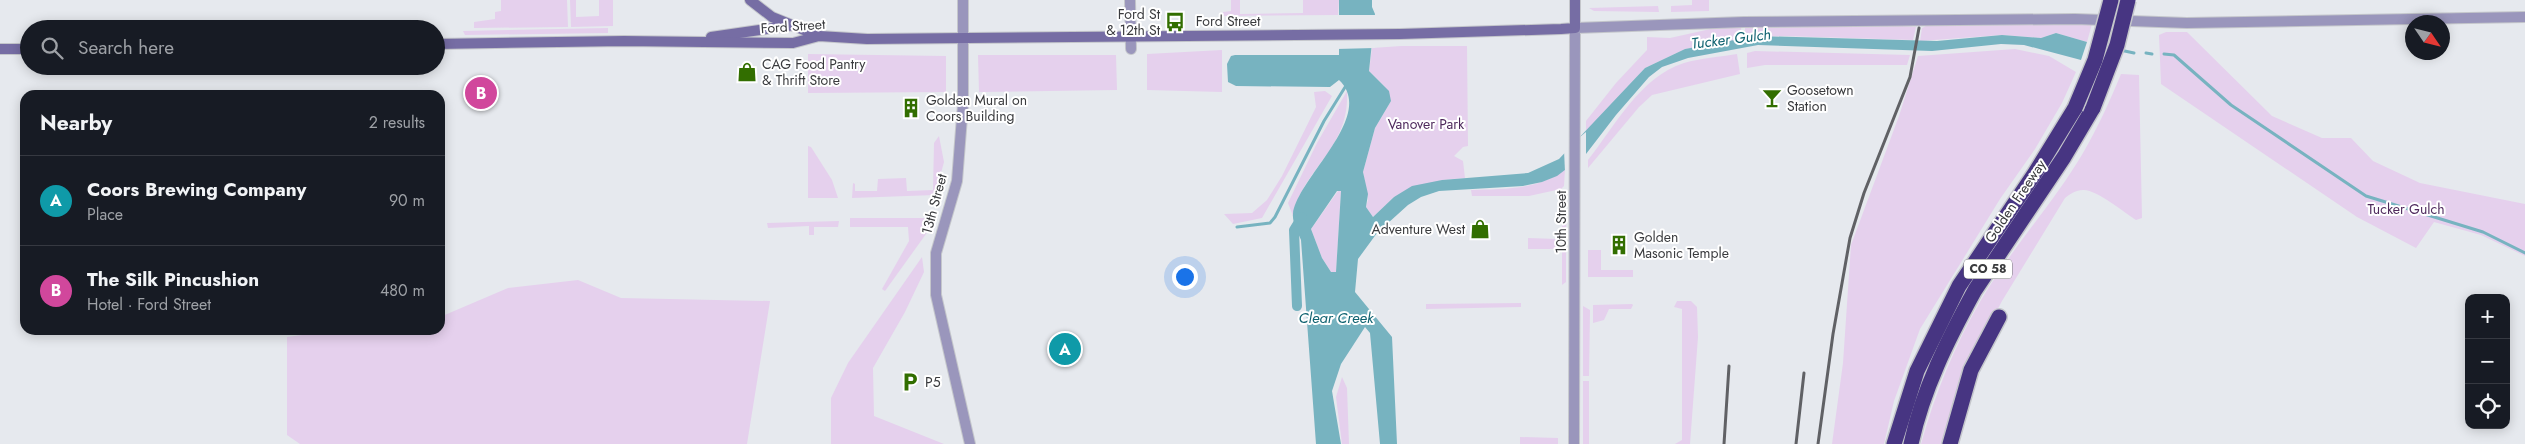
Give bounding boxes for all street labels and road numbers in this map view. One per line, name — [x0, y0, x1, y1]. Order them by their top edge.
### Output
street label: Ford Street — [1196, 11, 1261, 31]
street label: Ford Street — [760, 14, 827, 38]
street label: Golden Freeway — [1980, 155, 2051, 247]
street label: 13th Street — [916, 171, 952, 237]
street label: 10th Street — [1551, 190, 1571, 254]
road number: CO 58 — [1964, 260, 2012, 278]

